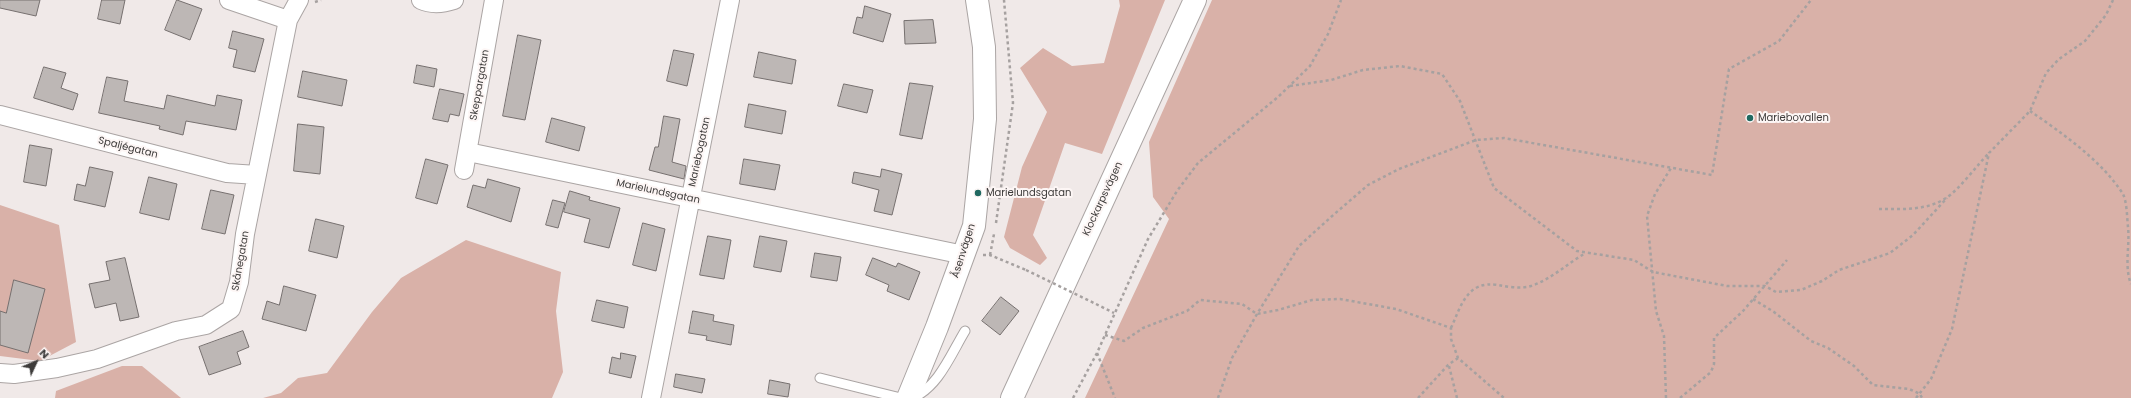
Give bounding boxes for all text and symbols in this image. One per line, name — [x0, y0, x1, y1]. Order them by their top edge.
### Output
street label: Skeppargatan — [468, 49, 492, 121]
place label: Mariebovallen — [1758, 112, 1829, 124]
marker: Mariebovallen — [1745, 113, 1755, 123]
street label: Mariebogatan — [687, 116, 713, 188]
street label: Spaljégatan — [97, 135, 159, 161]
street label: Klockarpsvägen — [1081, 160, 1125, 238]
street label: Marielundsgatan — [615, 177, 701, 207]
place label: Marielundsgatan — [986, 187, 1071, 199]
marker: Marielundsgatan — [973, 188, 983, 198]
street label: Åsenvägen — [950, 222, 978, 280]
street label: Skånegatan — [230, 230, 252, 292]
north arrow — [16, 342, 56, 382]
text: N — [36, 345, 53, 362]

